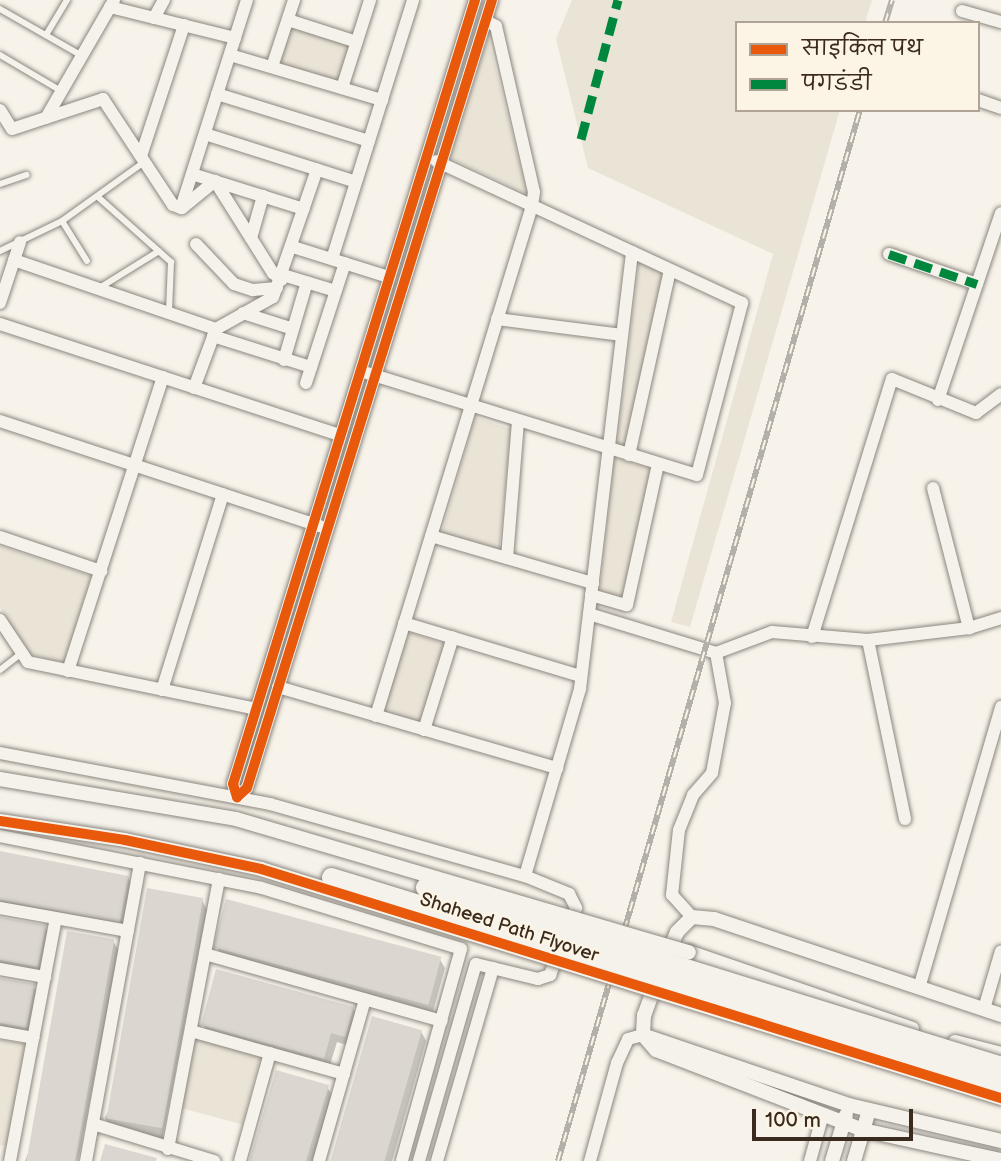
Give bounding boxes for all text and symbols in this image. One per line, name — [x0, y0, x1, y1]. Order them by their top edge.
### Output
legend — [735, 21, 980, 112]
text: साइकिल पथ — [802, 36, 923, 61]
text: पगडंडी — [802, 71, 872, 96]
street label: Shaheed Path Flyover — [417, 888, 601, 968]
scale bar — [756, 1094, 917, 1138]
text: 100 m — [765, 1108, 821, 1133]

